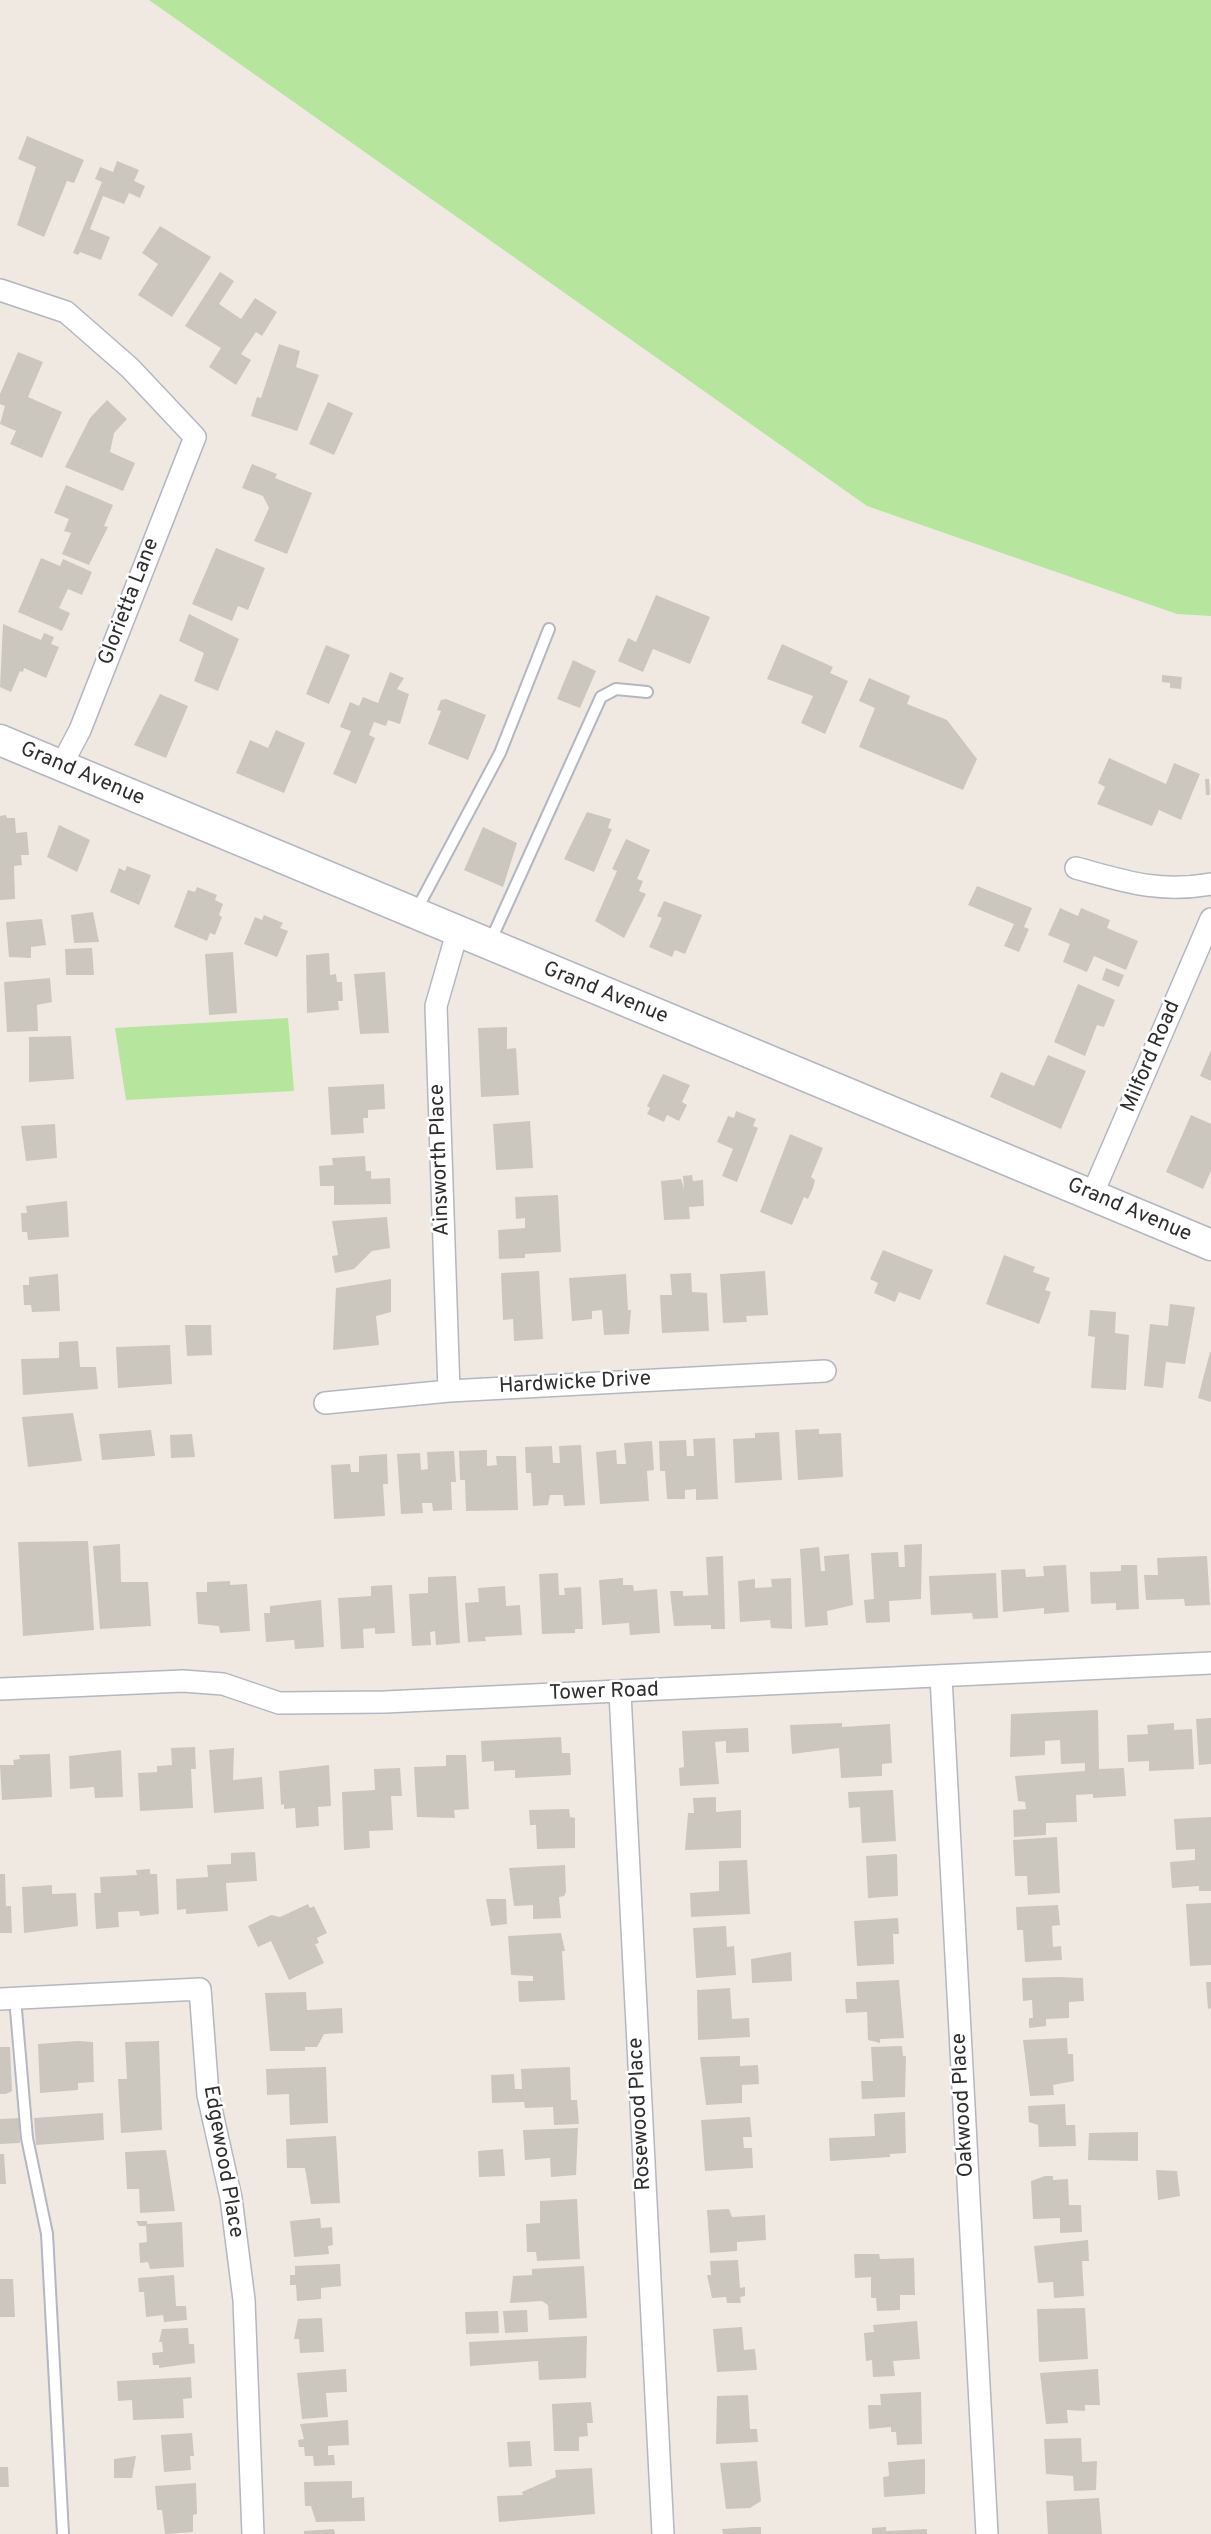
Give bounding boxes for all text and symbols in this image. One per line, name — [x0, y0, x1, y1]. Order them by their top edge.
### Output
street label: Glorietta Lane — [94, 535, 166, 669]
street label: Grand Avenue — [16, 737, 148, 813]
street label: Grand Avenue — [539, 957, 671, 1031]
street label: Milford Road — [1117, 997, 1187, 1117]
street label: Ainsworth Place — [426, 1083, 456, 1237]
street label: Grand Avenue — [1063, 1173, 1195, 1249]
street label: Hardwicke Drive — [498, 1367, 652, 1401]
street label: Tower Road — [549, 1678, 659, 1708]
street label: Oakwood Place — [948, 2032, 980, 2178]
street label: Rosewood Place — [624, 2037, 658, 2191]
street label: Edgewood Place — [196, 2084, 248, 2240]

